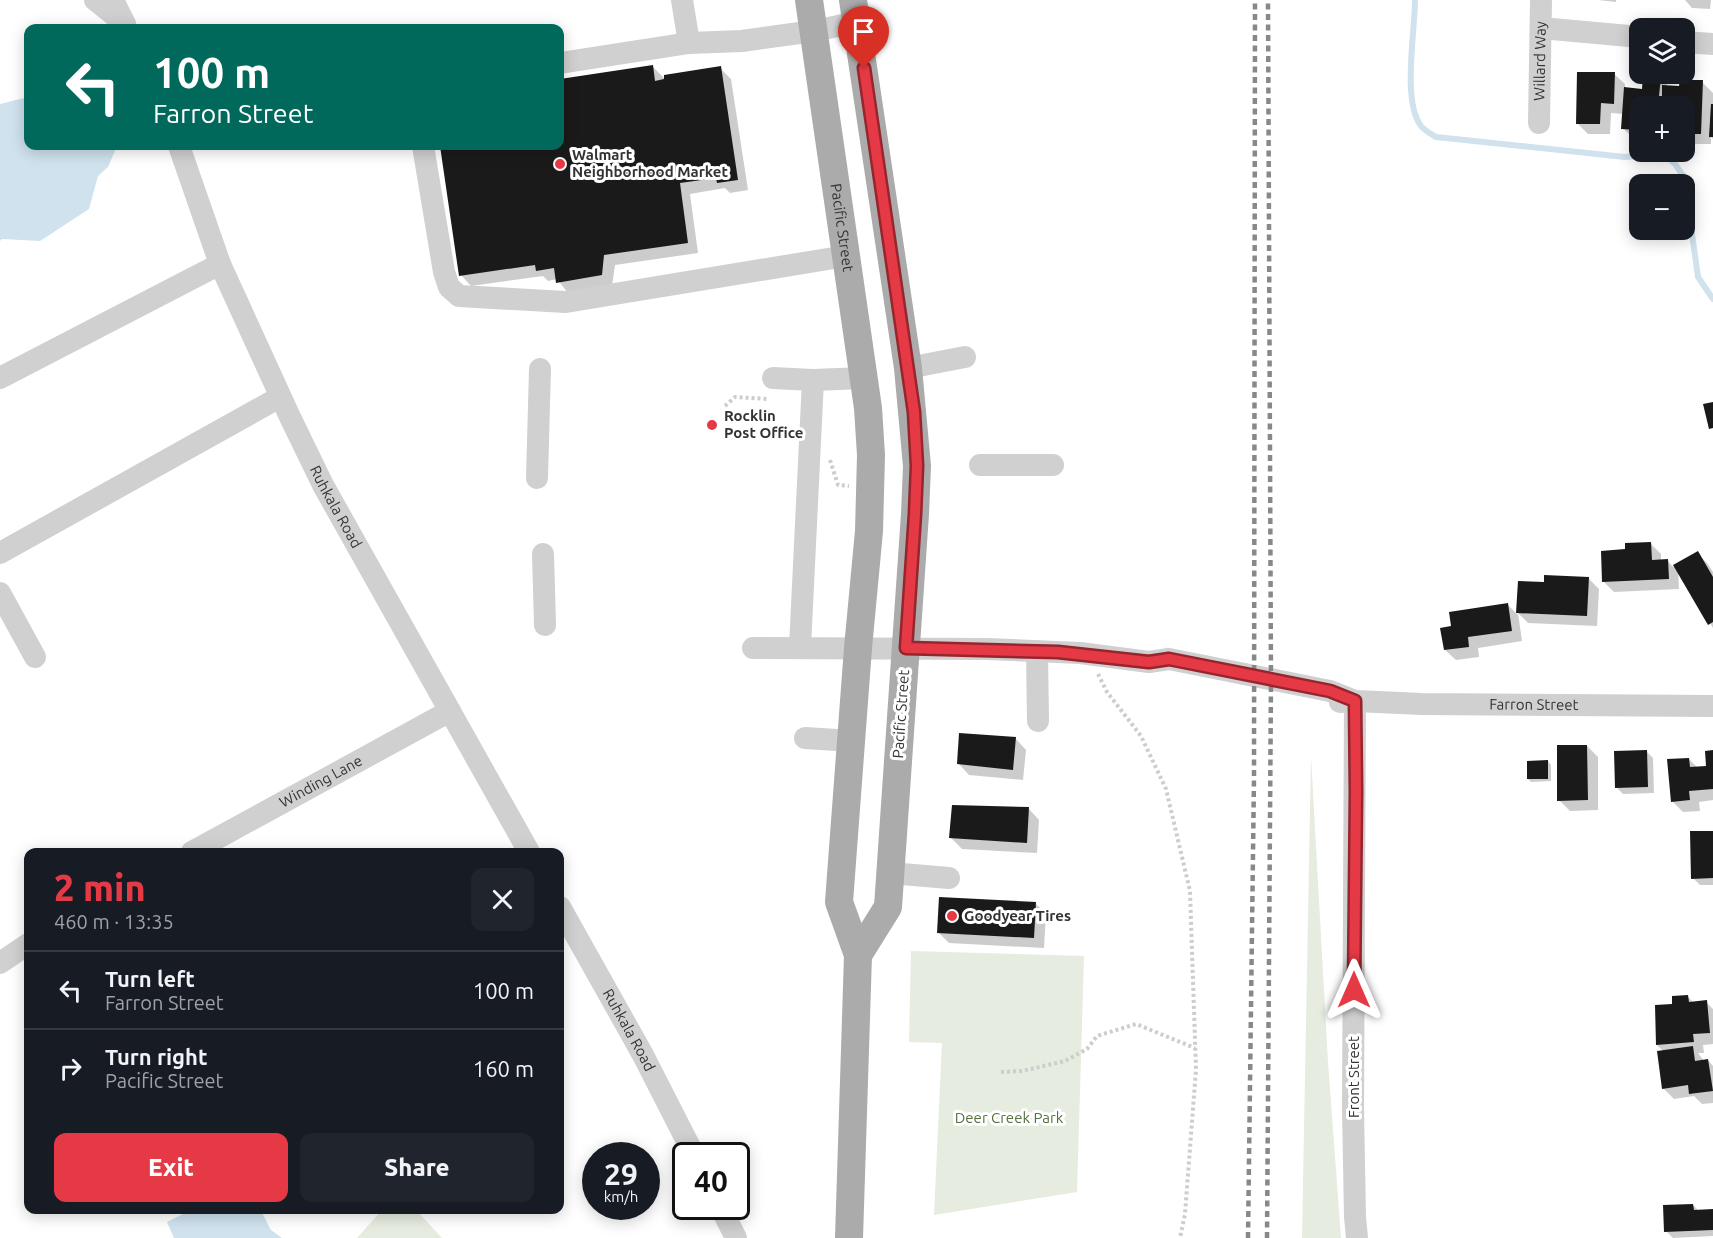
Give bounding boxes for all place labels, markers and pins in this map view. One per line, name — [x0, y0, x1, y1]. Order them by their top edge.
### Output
pin — [838, 6, 889, 68]
place label: Walmart Neighborhood Market — [572, 146, 728, 180]
marker: Walmart Neighborhood Market — [553, 157, 567, 171]
place label: Rocklin Post Office — [724, 407, 803, 441]
marker: Rocklin Post Office — [705, 418, 719, 432]
place label: Goodyear Tires — [964, 907, 1071, 924]
marker: Goodyear Tires — [945, 909, 959, 923]

